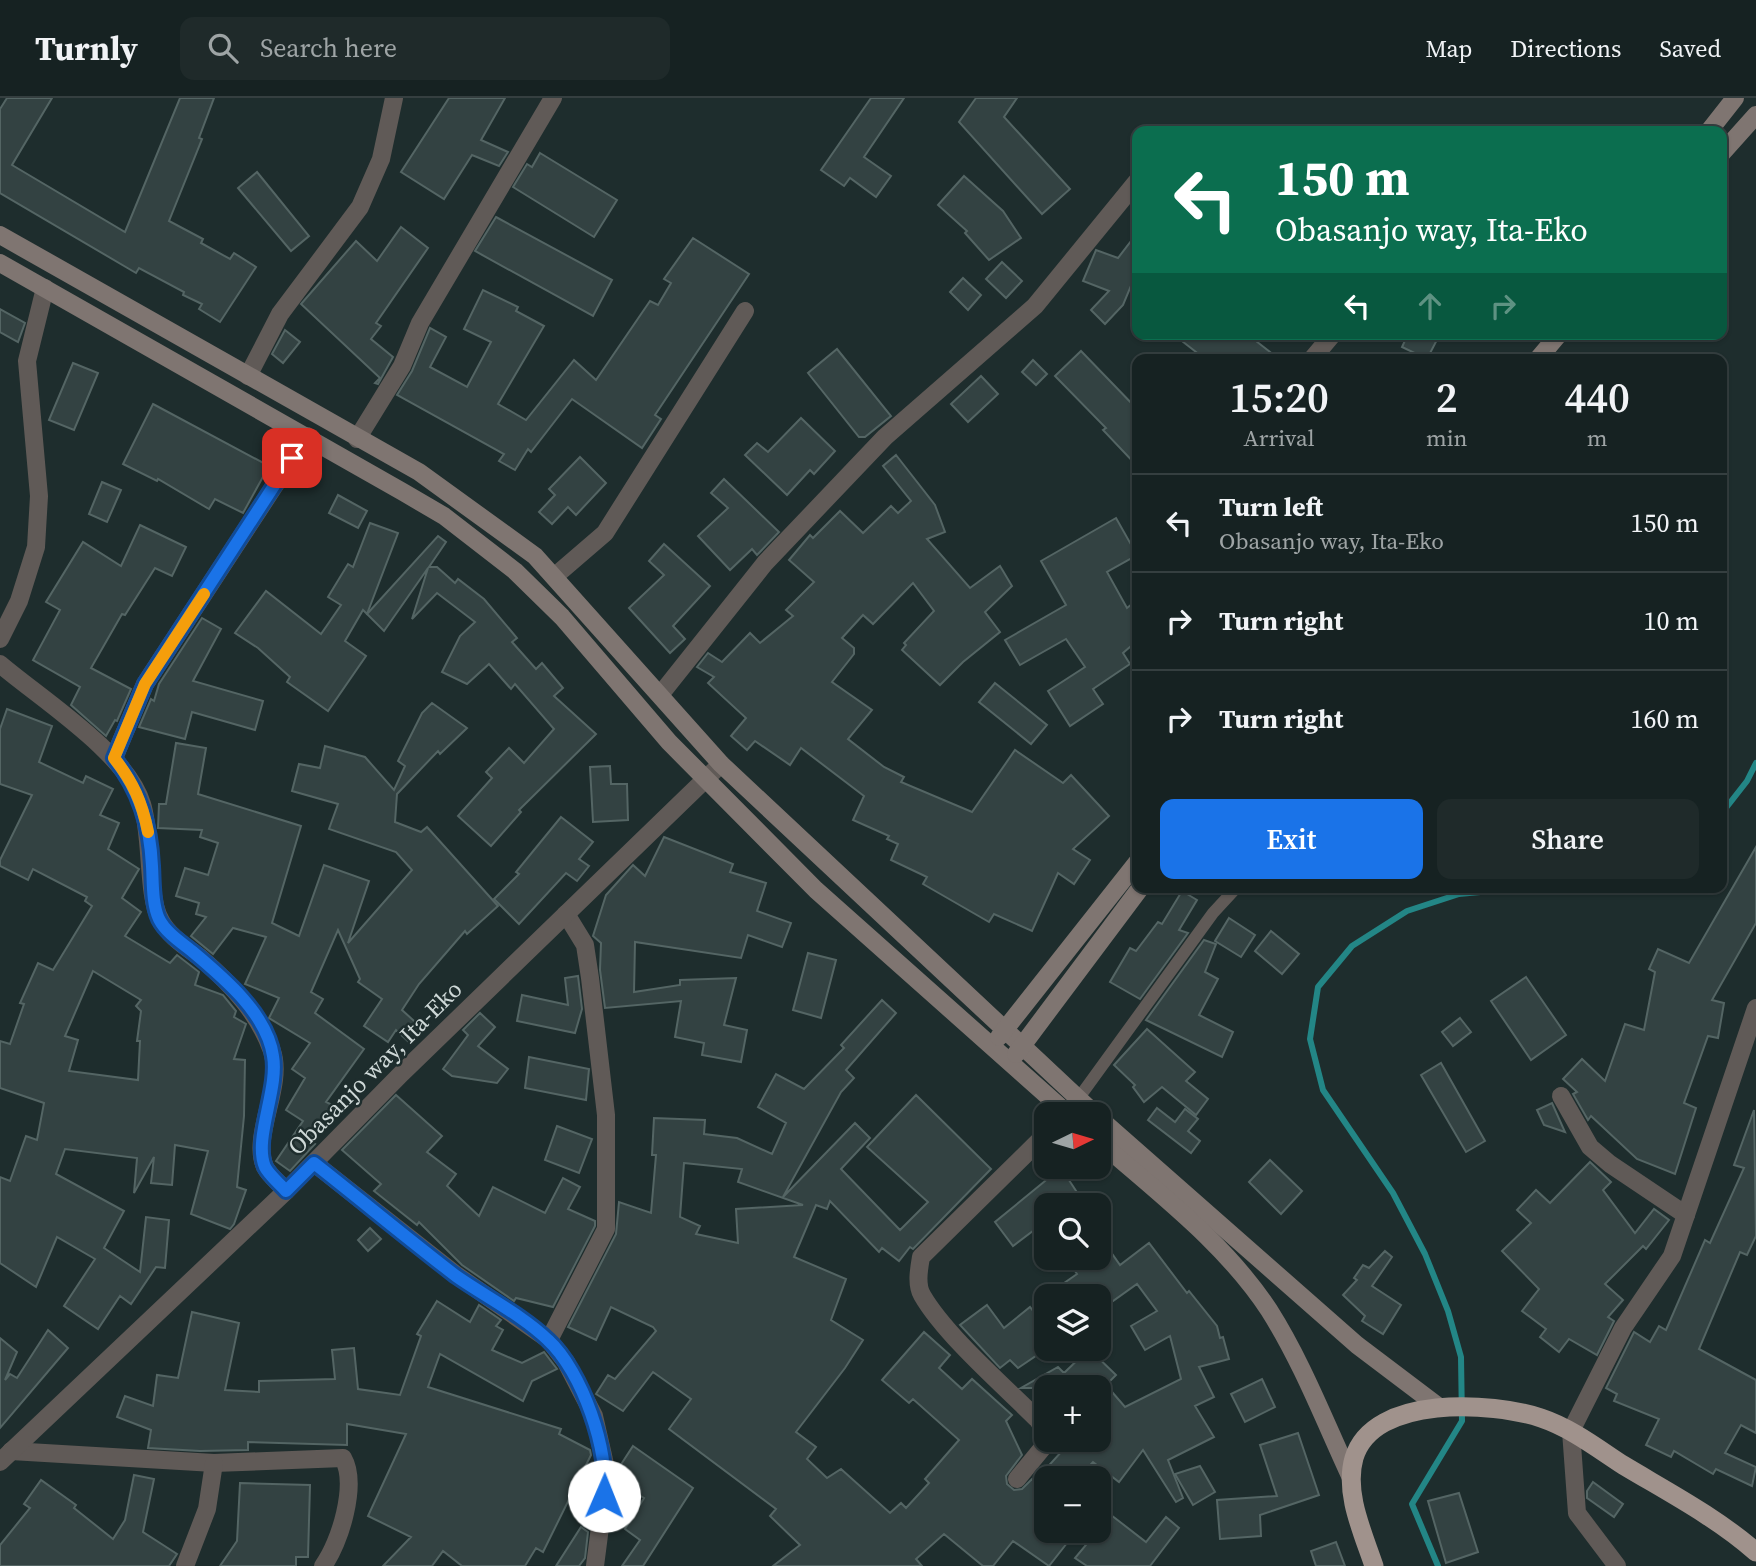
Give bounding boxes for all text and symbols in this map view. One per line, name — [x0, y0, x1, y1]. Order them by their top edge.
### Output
search box — [180, 17, 670, 80]
text: Turnly — [35, 26, 138, 71]
icon: search — [204, 29, 242, 67]
text: Search here — [260, 30, 397, 66]
text: Map — [1425, 32, 1472, 65]
text: Directions — [1510, 32, 1621, 65]
text: Saved — [1659, 32, 1721, 65]
text: 150 m — [1275, 144, 1410, 211]
icon: left — [1160, 154, 1251, 245]
text: Obasanjo way, Ita-Eko — [1275, 208, 1588, 252]
icon: left — [1338, 287, 1376, 325]
icon: ahead — [1411, 287, 1449, 325]
icon: right — [1484, 287, 1522, 325]
text: 15:20 — [1229, 368, 1329, 426]
text: 2 — [1436, 368, 1458, 426]
text: 440 — [1564, 368, 1630, 426]
text: Arrival — [1243, 422, 1315, 454]
text: min — [1426, 422, 1467, 454]
text: m — [1587, 422, 1608, 454]
pin — [262, 428, 322, 488]
icon: arrive — [273, 439, 311, 477]
text: Turn left — [1219, 489, 1323, 525]
icon: left — [1160, 504, 1198, 542]
text: 150 m — [1631, 505, 1699, 541]
text: Obasanjo way, Ita-Eko — [1219, 525, 1444, 557]
icon: right — [1160, 602, 1198, 640]
text: Turn right — [1219, 603, 1343, 639]
text: 10 m — [1644, 603, 1699, 639]
icon: right — [1160, 700, 1198, 738]
text: Turn right — [1219, 701, 1343, 737]
text: 160 m — [1631, 701, 1699, 737]
button: Exit — [1160, 799, 1423, 879]
button: Share — [1437, 799, 1699, 879]
street label: Obasanjo way, Ita-Eko — [280, 973, 469, 1162]
north arrow — [1034, 1102, 1111, 1180]
map controls — [1034, 1102, 1111, 1543]
button: search — [1034, 1193, 1111, 1270]
button: layers — [1034, 1284, 1111, 1361]
button: + — [1034, 1375, 1111, 1452]
position arrow — [567, 1459, 641, 1533]
button: − — [1034, 1466, 1111, 1543]

